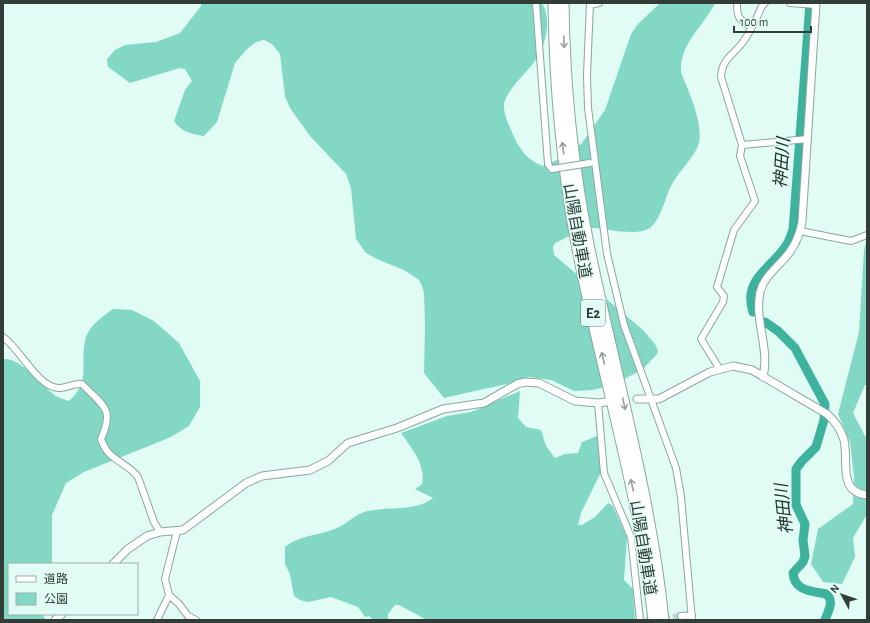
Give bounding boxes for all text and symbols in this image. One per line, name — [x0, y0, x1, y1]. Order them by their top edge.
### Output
scale bar — [734, 8, 811, 34]
text: 100 m — [740, 16, 768, 28]
one-way arrow — [560, 35, 568, 48]
water label: 神田川 — [771, 135, 792, 189]
one-way arrow — [559, 142, 567, 155]
street label: 山陽自動車道 — [561, 182, 594, 280]
road number: E2 — [581, 300, 605, 326]
one-way arrow — [599, 352, 607, 365]
one-way arrow — [621, 398, 628, 411]
one-way arrow — [627, 479, 635, 492]
water label: 神田川 — [772, 481, 795, 535]
street label: 山陽自動車道 — [628, 499, 659, 597]
legend — [8, 563, 138, 615]
text: 道路 — [44, 572, 68, 585]
north arrow — [822, 575, 862, 615]
text: N — [828, 582, 841, 595]
text: 公園 — [44, 593, 68, 605]

